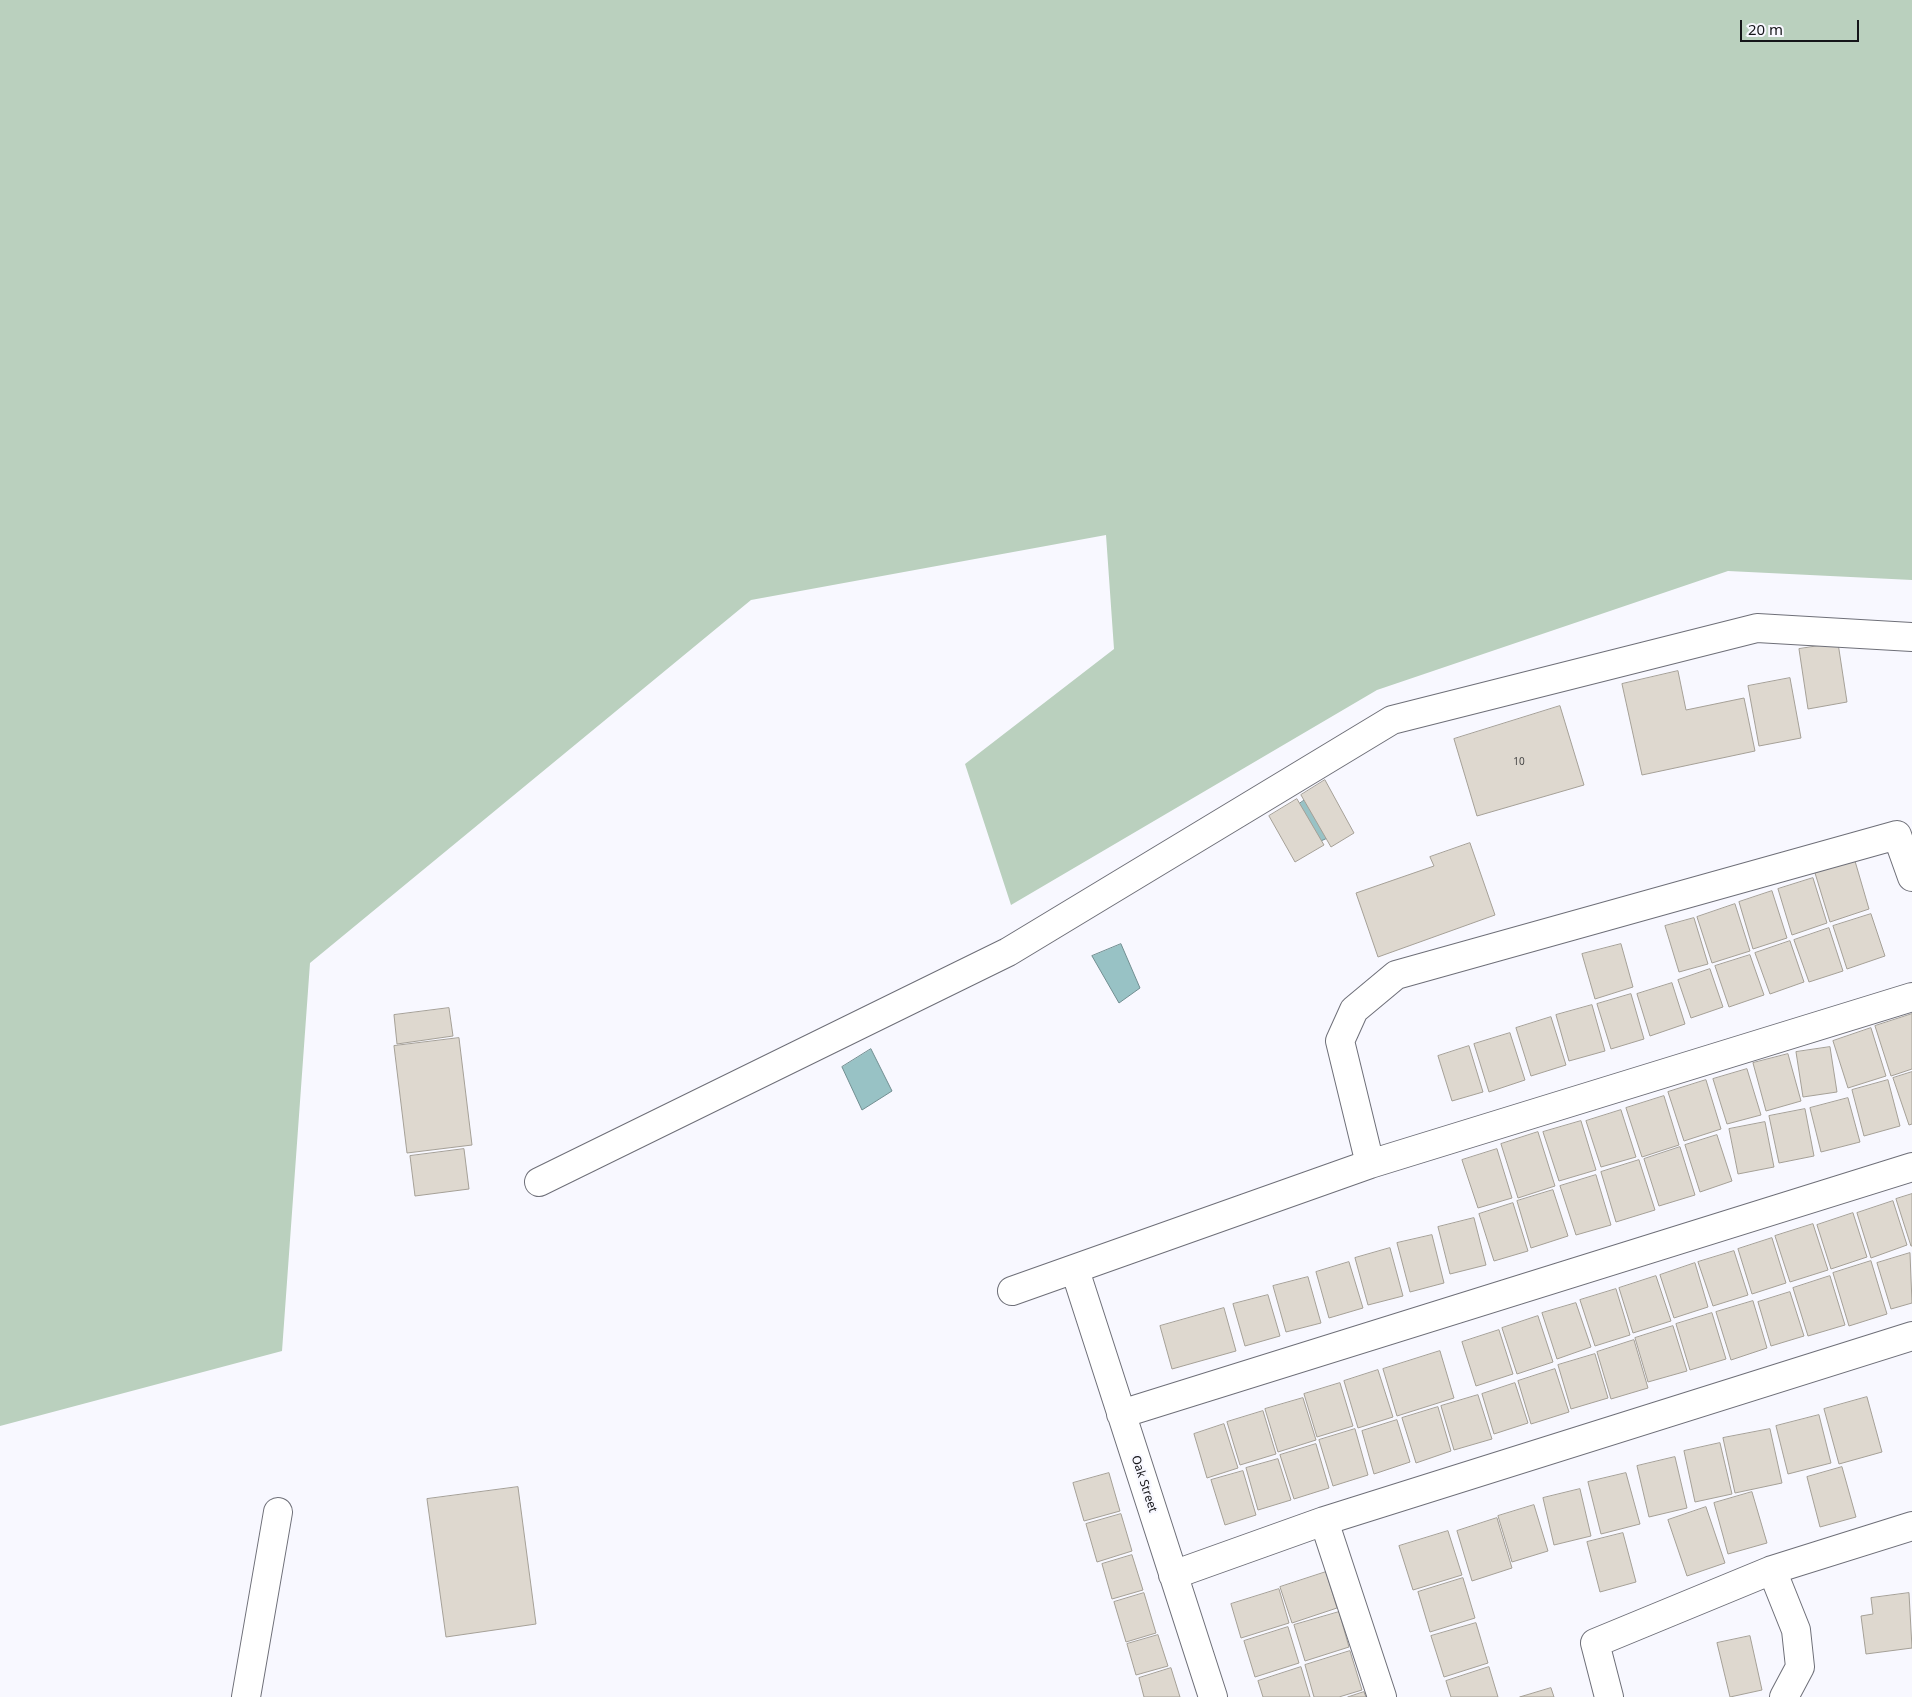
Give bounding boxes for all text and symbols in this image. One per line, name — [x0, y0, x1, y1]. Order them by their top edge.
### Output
scale bar — [1742, 10, 1861, 42]
text: 20 m — [1748, 19, 1783, 39]
house number: 10 — [1513, 756, 1525, 768]
street label: Oak Street — [1128, 1454, 1160, 1514]

